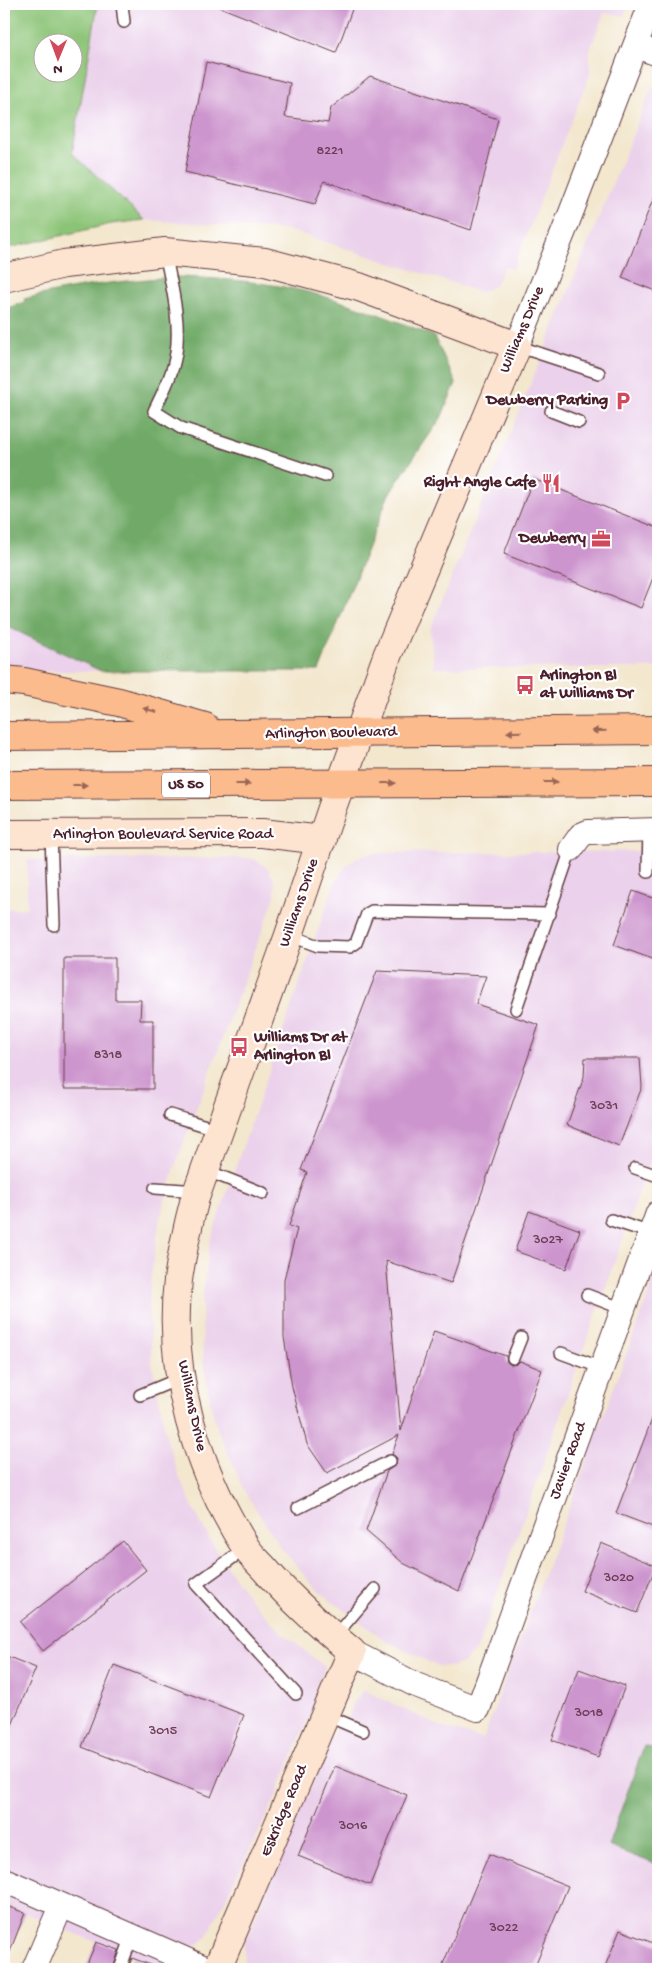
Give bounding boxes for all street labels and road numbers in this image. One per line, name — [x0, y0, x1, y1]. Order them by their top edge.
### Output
street label: Williams Drive — [496, 283, 550, 376]
street label: Arlington Boulevard — [265, 723, 399, 745]
road number: US 50 — [162, 772, 210, 798]
street label: Arlington Boulevard Service Road — [53, 826, 275, 845]
street label: Williams Drive — [276, 856, 324, 950]
street label: Williams Drive — [172, 1359, 210, 1454]
street label: Javier Road — [546, 1418, 592, 1502]
street label: Eskridge Road — [257, 1761, 313, 1860]

